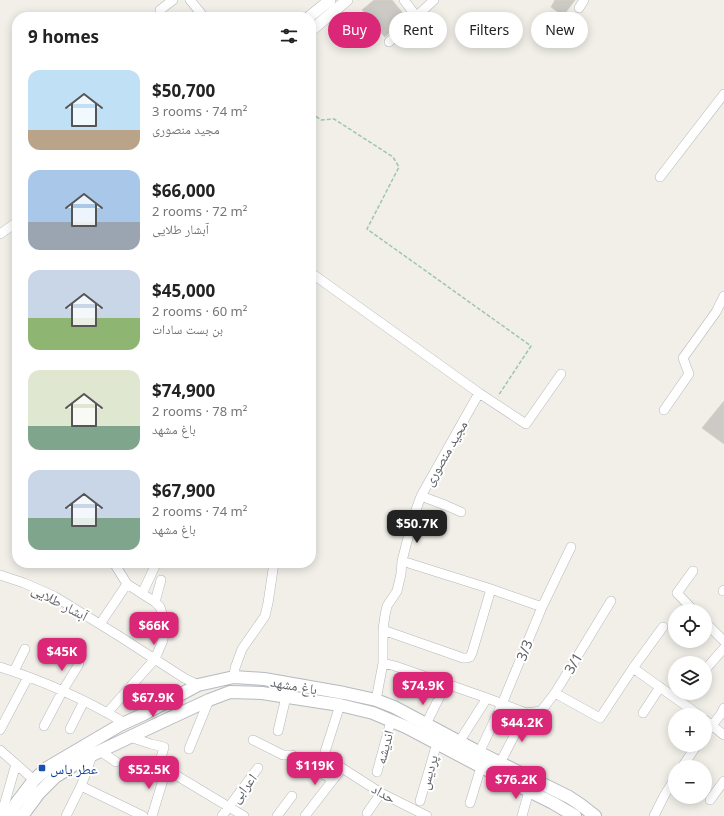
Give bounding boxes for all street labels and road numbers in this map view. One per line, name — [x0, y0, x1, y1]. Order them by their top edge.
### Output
street label: مجید منصوری — [419, 417, 471, 489]
street label: آبشار طلایی — [28, 579, 92, 625]
street label: 3/3 — [511, 637, 537, 663]
street label: 3/1 — [559, 649, 587, 677]
street label: باغ مشهد — [269, 672, 319, 699]
street label: اندیشه — [370, 728, 398, 766]
street label: پردیس — [414, 752, 442, 792]
street label: اعرابی — [225, 769, 261, 807]
street label: حداد — [369, 779, 399, 807]

